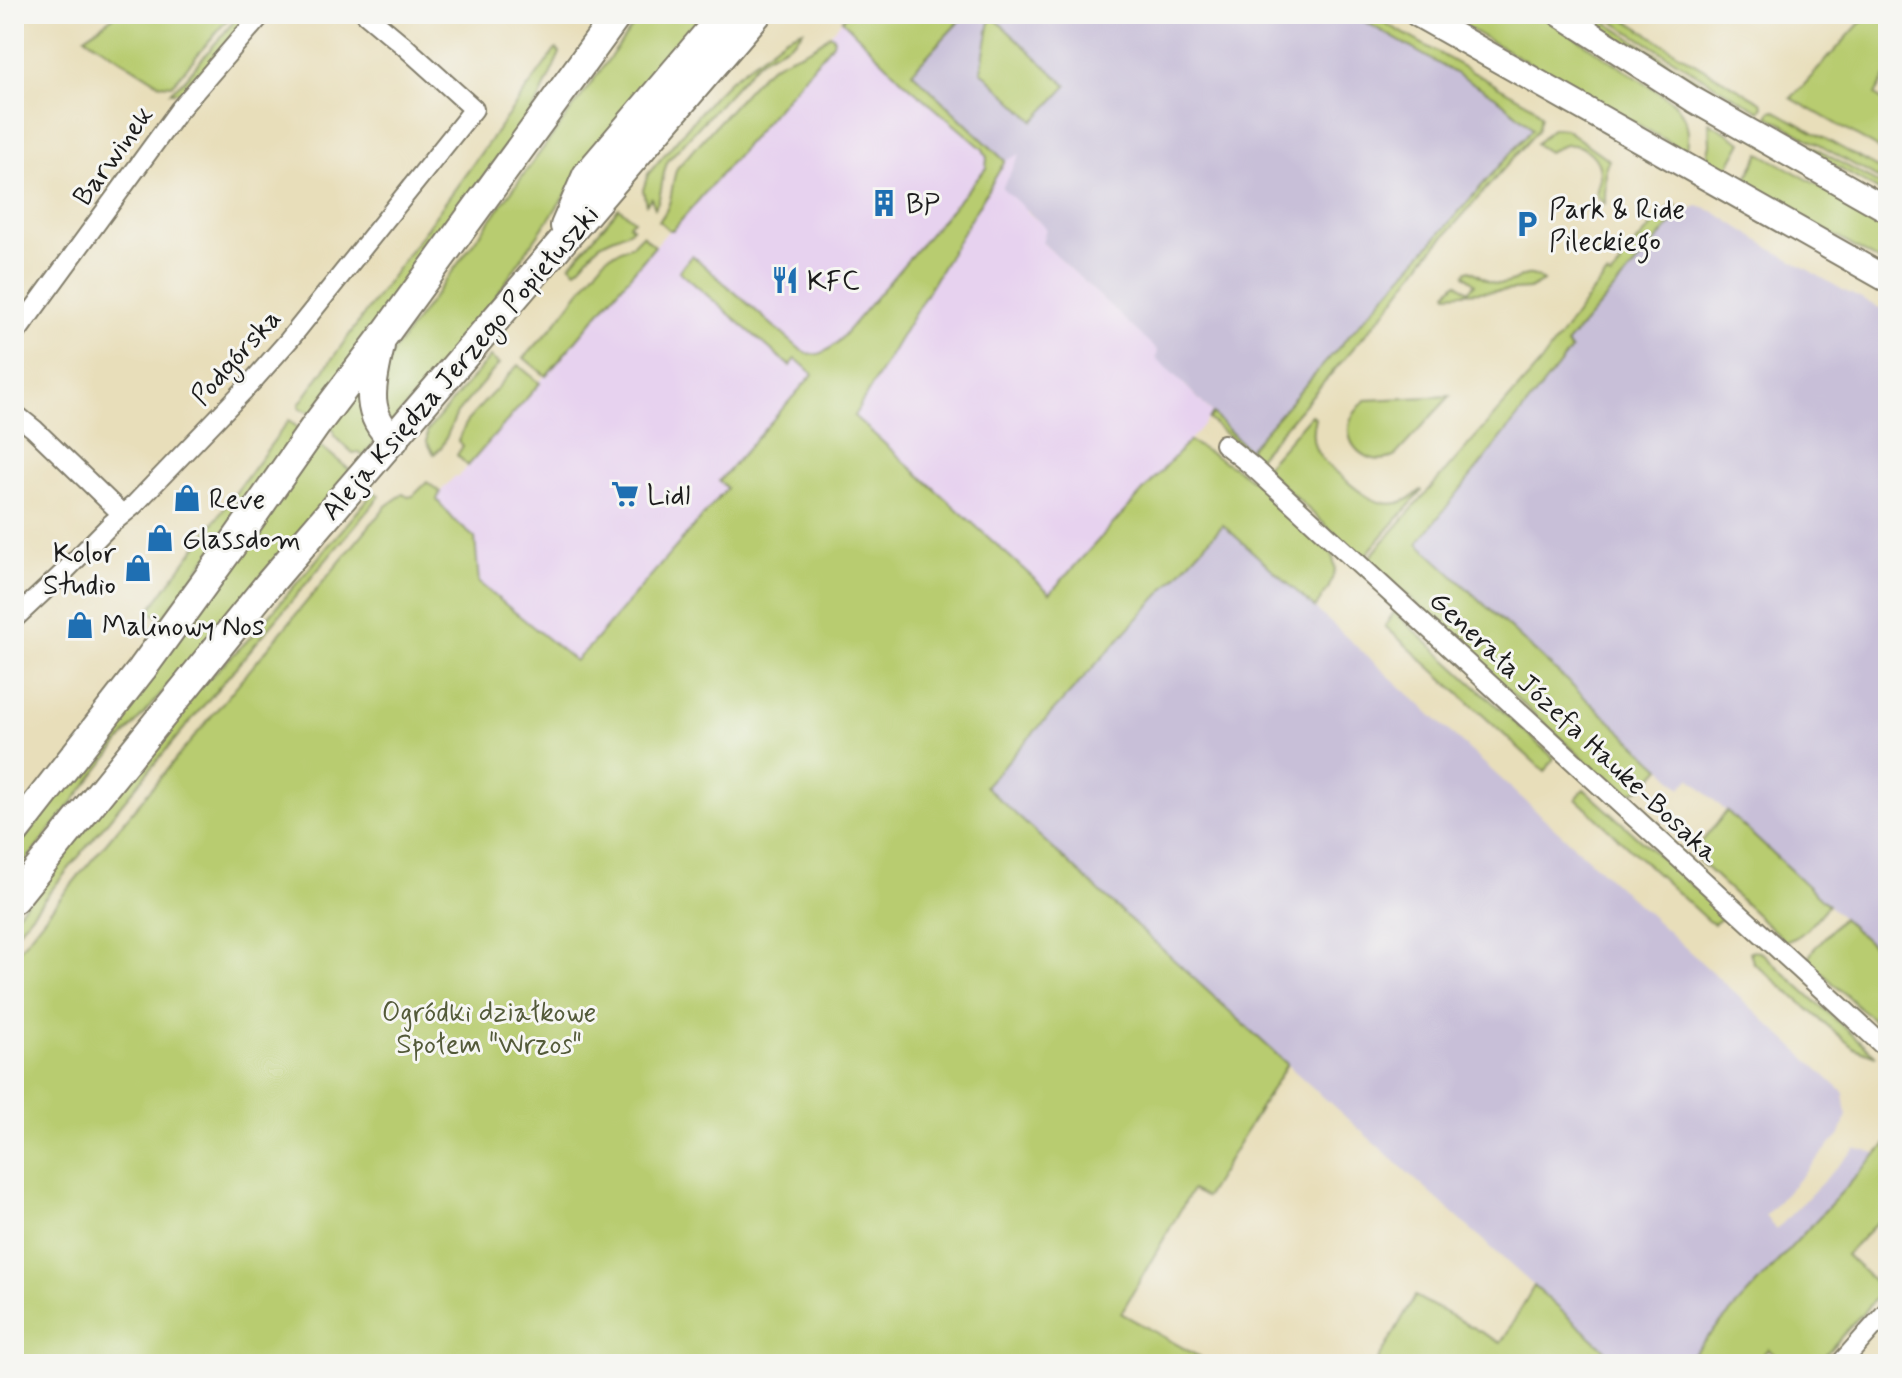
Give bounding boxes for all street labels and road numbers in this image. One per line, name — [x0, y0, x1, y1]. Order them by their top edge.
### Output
street label: Barwinek — [65, 99, 163, 214]
street label: Aleja Księdza Jerzego Popiełuszki — [313, 198, 610, 531]
street label: Podgórska — [183, 301, 292, 415]
street label: Generała Józefa Hauke-Bosaka — [1420, 583, 1727, 872]

